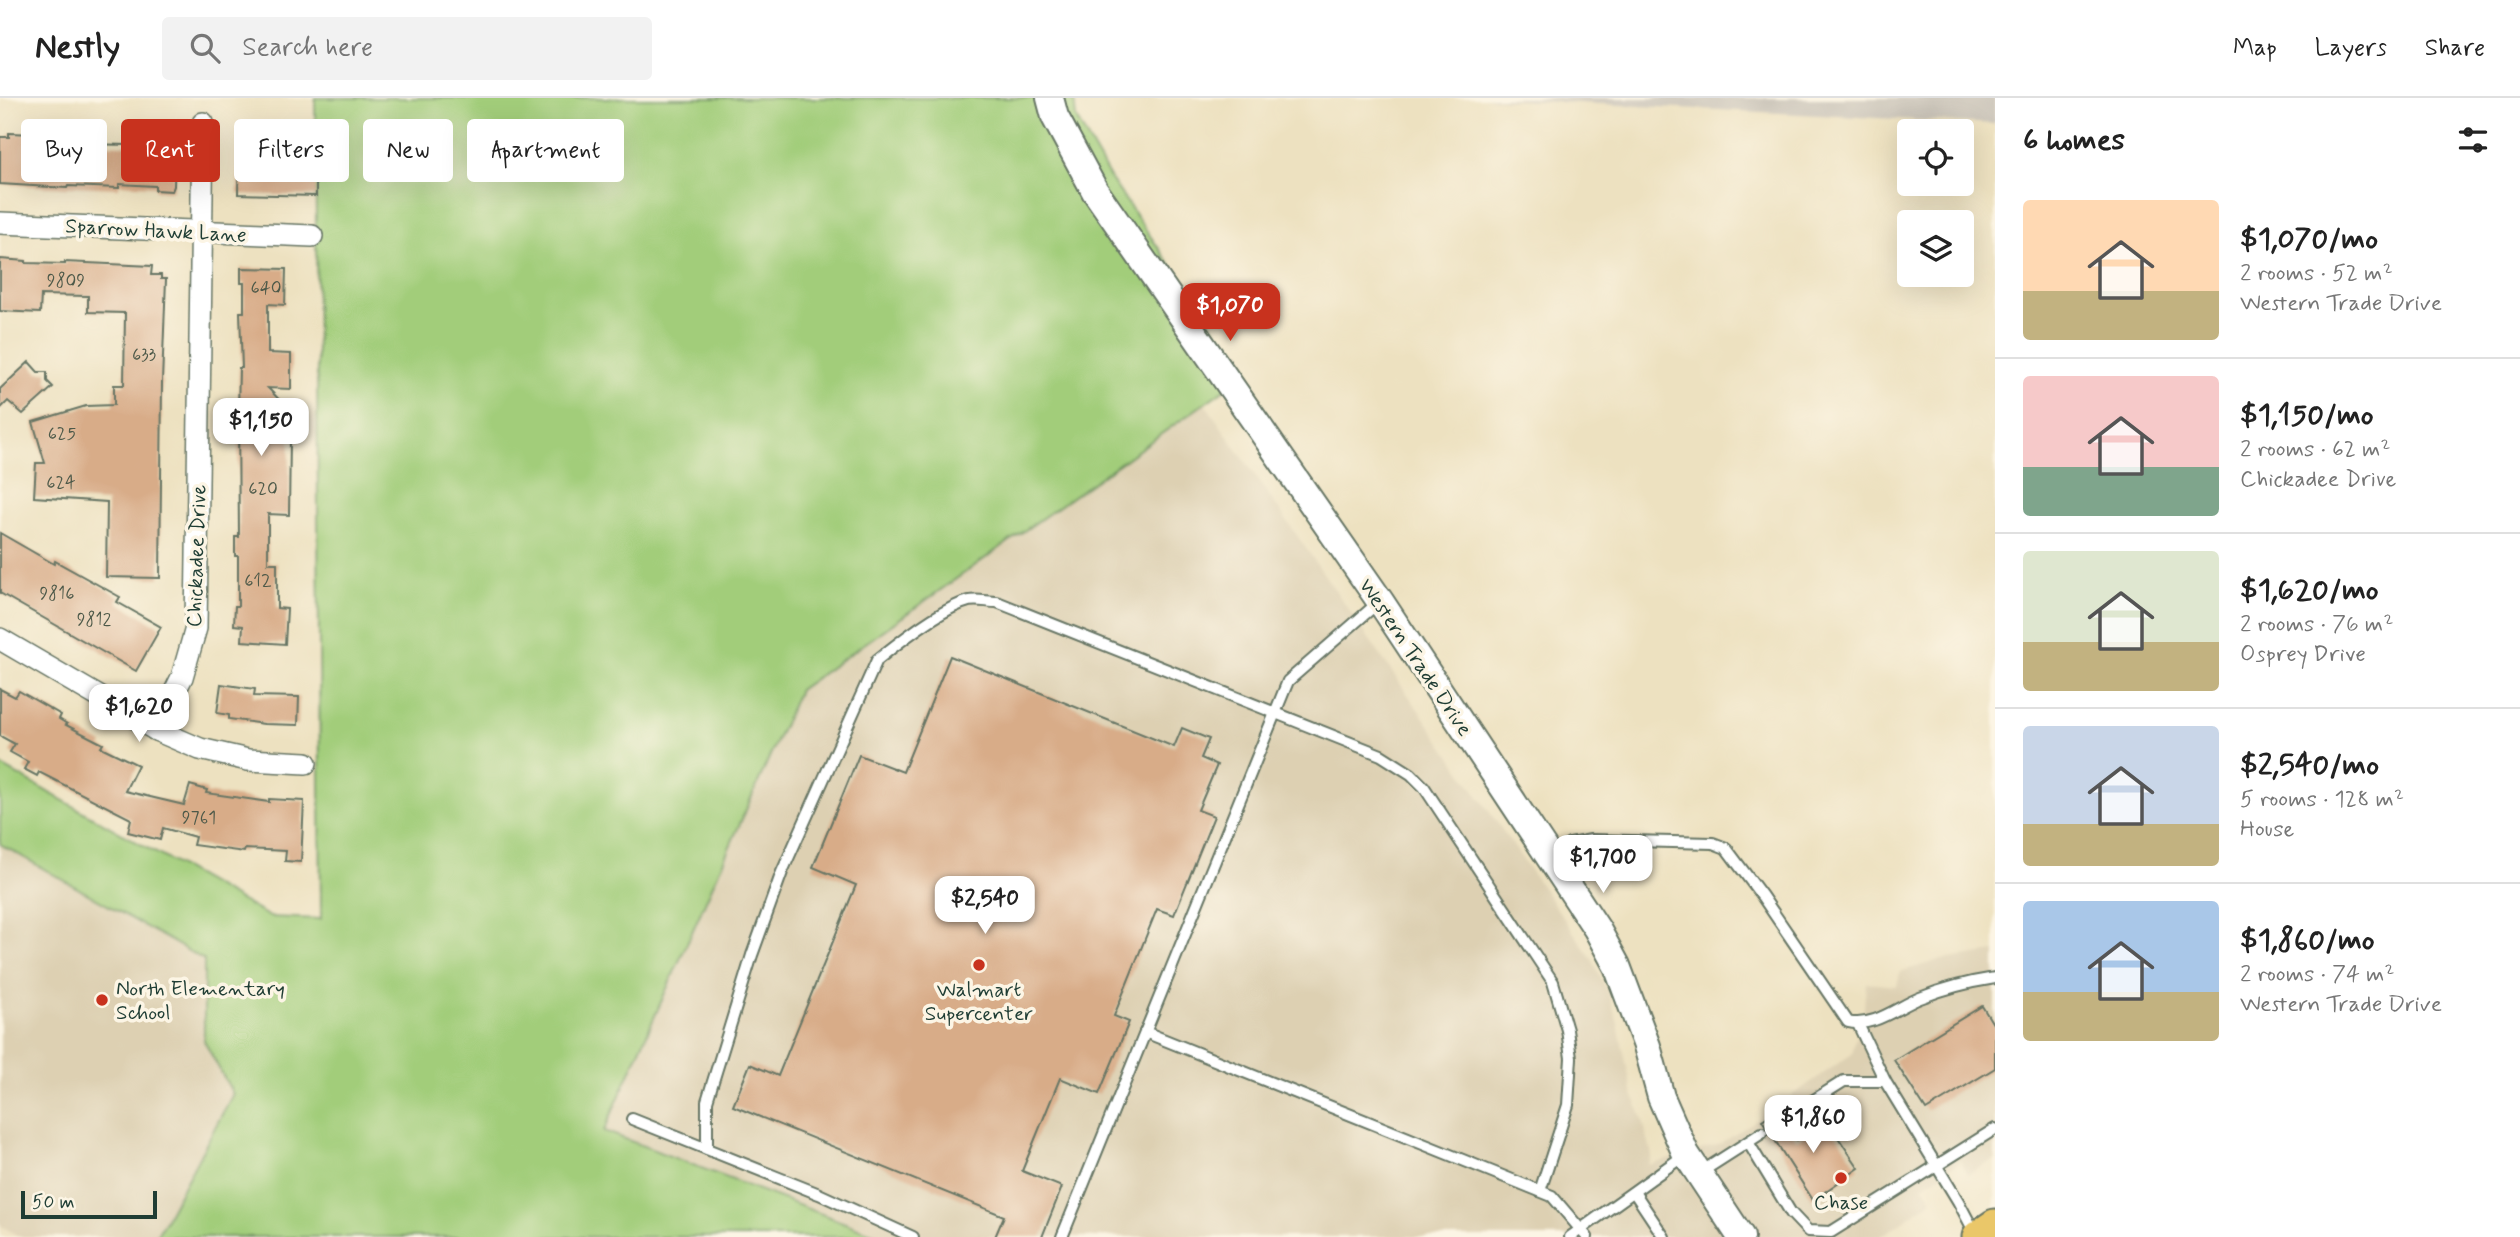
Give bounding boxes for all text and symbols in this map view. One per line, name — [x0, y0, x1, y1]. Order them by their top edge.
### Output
search box — [162, 17, 652, 80]
text: Nestly — [35, 26, 120, 70]
icon: search — [186, 29, 224, 67]
text: Search here — [242, 31, 373, 65]
text: Map — [2233, 33, 2277, 64]
text: Layers — [2315, 33, 2387, 64]
text: Share — [2425, 33, 2485, 64]
chip: Buy — [21, 119, 107, 182]
chip: Rent — [121, 119, 220, 182]
chip: Filters — [234, 119, 349, 182]
chip: New — [363, 119, 453, 182]
chip: Apartment — [467, 119, 624, 182]
map controls — [1897, 119, 1974, 287]
button: locate — [1897, 119, 1974, 196]
text: 6 homes — [2023, 121, 2125, 160]
icon: filters — [2454, 121, 2492, 159]
button: layers — [1897, 210, 1974, 287]
street label: Sparrow Hawk Lane — [65, 212, 247, 250]
text: $1,070/mo — [2240, 220, 2378, 259]
icon: home — [2079, 228, 2163, 312]
text: 2 rooms · 52 m² — [2240, 259, 2393, 289]
house number: 9809 — [47, 269, 85, 293]
house number: 640 — [251, 276, 281, 300]
pin: $1,070 — [1173, 284, 1287, 343]
text: Western Trade Drive — [2240, 289, 2442, 319]
text: $1,070 — [1196, 291, 1264, 321]
house number: 633 — [132, 343, 156, 367]
text: $1,150/mo — [2240, 396, 2374, 435]
pin: $1,150 — [204, 398, 318, 458]
icon: home — [2079, 404, 2163, 488]
text: $1,150 — [229, 406, 293, 436]
house number: 625 — [48, 422, 76, 446]
text: 2 rooms · 62 m² — [2240, 435, 2391, 465]
text: Chickadee Drive — [2240, 465, 2396, 495]
house number: 624 — [46, 471, 76, 495]
house number: 620 — [248, 477, 278, 501]
street label: Chickadee Drive — [181, 484, 213, 628]
house number: 612 — [244, 569, 272, 593]
text: $1,620/mo — [2240, 571, 2379, 610]
street label: Western Trade Drive — [1352, 573, 1478, 742]
icon: home — [2079, 579, 2163, 663]
house number: 9816 — [40, 582, 74, 606]
house number: 9812 — [77, 608, 111, 632]
text: 2 rooms · 76 m² — [2240, 610, 2393, 640]
text: Osprey Drive — [2240, 640, 2366, 670]
pin: $1,620 — [82, 684, 196, 744]
text: $1,620 — [105, 692, 173, 722]
text: $2,540/mo — [2240, 746, 2379, 785]
icon: home — [2079, 754, 2163, 838]
text: 5 rooms · 128 m² — [2240, 785, 2404, 815]
house number: 9761 — [182, 806, 216, 830]
text: House — [2240, 815, 2294, 845]
pin: $1,700 — [1546, 836, 1660, 895]
text: $1,700 — [1569, 843, 1637, 873]
pin: $2,540 — [928, 876, 1042, 936]
text: $2,540 — [951, 884, 1019, 914]
text: $1,860/mo — [2240, 921, 2375, 960]
icon: home — [2079, 929, 2163, 1013]
marker: Walmart Supercenter — [971, 957, 987, 973]
text: 2 rooms · 74 m² — [2240, 960, 2395, 990]
place label: North Elementary School — [116, 975, 285, 1027]
place label: Walmart Supercenter — [925, 976, 1033, 1028]
text: Western Trade Drive — [2240, 990, 2442, 1020]
marker: North Elementary School — [94, 992, 110, 1008]
pin: $1,860 — [1756, 1096, 1870, 1155]
text: $1,860 — [1780, 1103, 1846, 1133]
marker: Chase — [1833, 1170, 1849, 1186]
scale bar — [21, 1188, 158, 1220]
place label: Chase — [1814, 1189, 1868, 1217]
text: 50 m — [32, 1190, 75, 1215]

